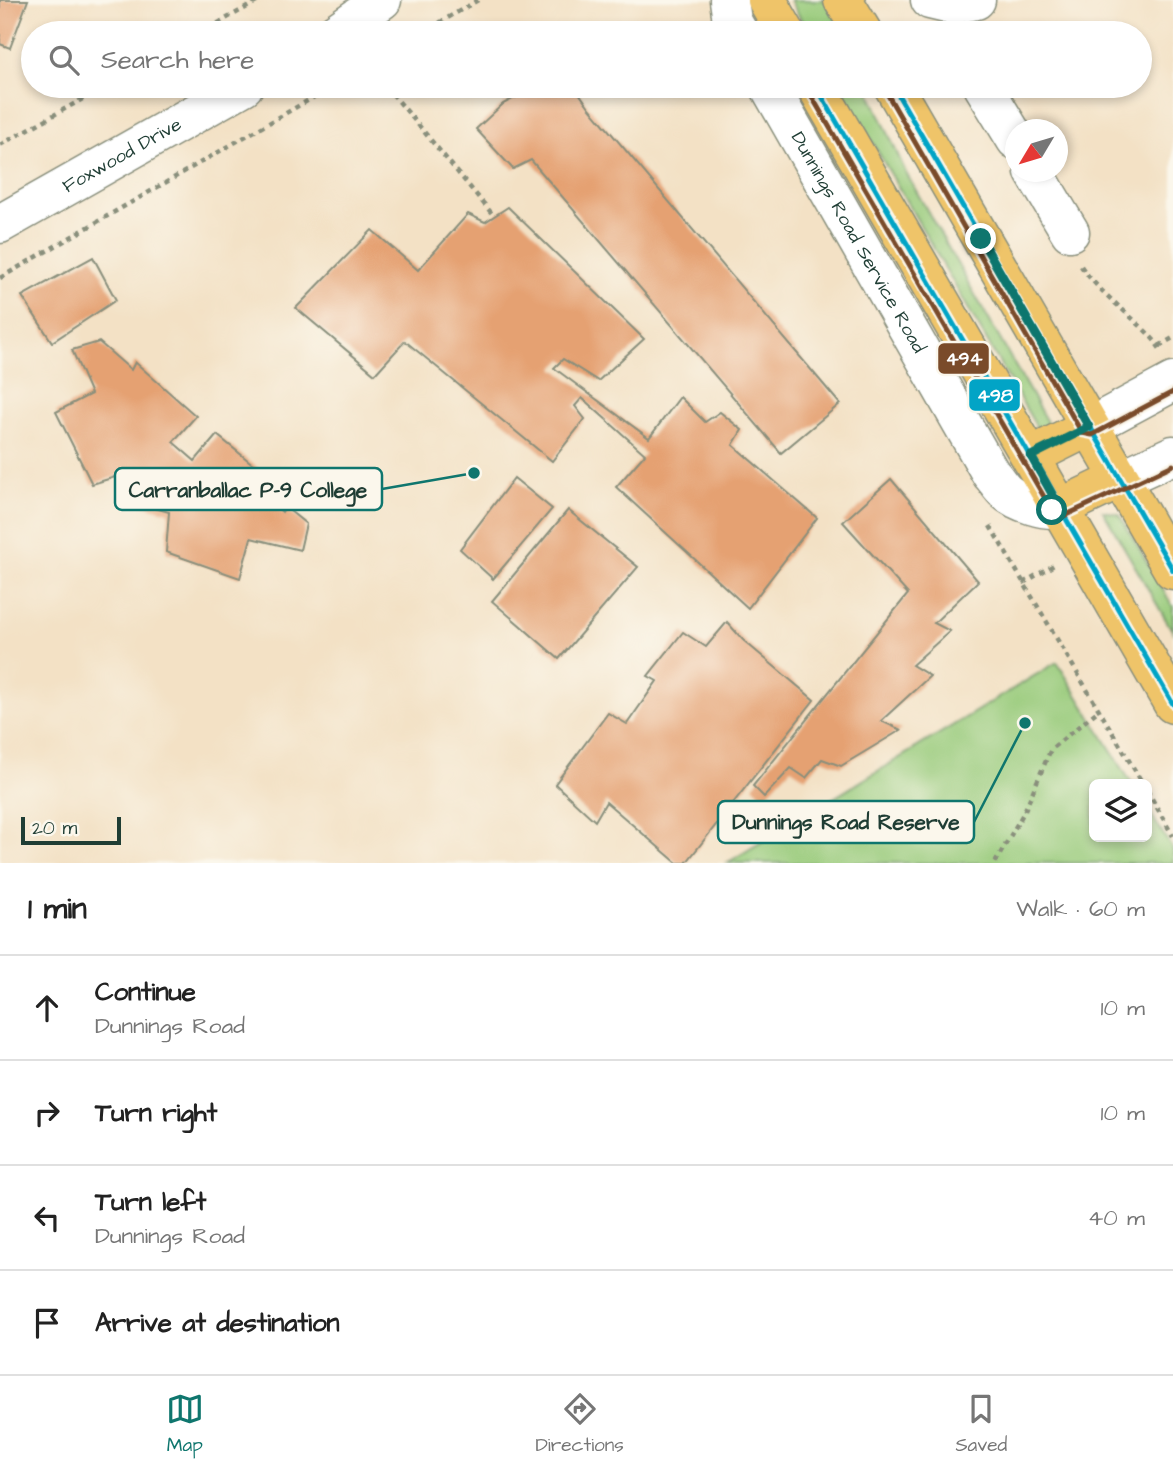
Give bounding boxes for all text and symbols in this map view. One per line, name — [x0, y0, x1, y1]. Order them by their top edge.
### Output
search box — [21, 21, 1152, 98]
icon: search — [45, 41, 83, 79]
text: Search here — [101, 42, 254, 78]
street label: Foxwood Drive — [57, 111, 186, 200]
north arrow — [1005, 119, 1068, 182]
street label: Dunnings Road Service Road — [784, 127, 933, 358]
route end — [965, 223, 996, 254]
line badge: 494 — [937, 342, 990, 375]
text: 494 — [946, 346, 982, 373]
line badge: 498 — [968, 378, 1021, 412]
text: 498 — [977, 383, 1014, 410]
callout: Carranballac P-9 College — [115, 468, 382, 510]
text: Carranballac P-9 College — [129, 476, 368, 507]
route start — [1036, 494, 1067, 525]
map controls — [1089, 779, 1152, 842]
button: layers — [1089, 779, 1152, 842]
callout: Dunnings Road Reserve — [718, 801, 974, 843]
text: Dunnings Road Reserve — [732, 808, 960, 839]
scale bar — [21, 814, 121, 846]
text: 20 m — [32, 815, 77, 842]
text: 1 min — [28, 888, 87, 930]
text: Walk · 60 m — [1016, 893, 1145, 925]
text: Continue — [95, 974, 196, 1010]
icon: ahead — [28, 989, 66, 1027]
text: 10 m — [1100, 992, 1145, 1024]
text: Dunnings Road — [95, 1010, 245, 1042]
icon: right — [28, 1094, 66, 1132]
text: Turn right — [95, 1095, 217, 1131]
text: 10 m — [1100, 1097, 1145, 1129]
text: Turn left — [95, 1184, 206, 1220]
icon: left — [28, 1199, 66, 1237]
text: 40 m — [1088, 1202, 1145, 1234]
text: Dunnings Road — [95, 1220, 245, 1252]
icon: arrive — [28, 1304, 66, 1342]
text: Arrive at destination — [95, 1305, 340, 1341]
tab: Map — [166, 1390, 204, 1459]
tab: Directions — [535, 1390, 624, 1459]
tab: Saved — [955, 1390, 1007, 1459]

